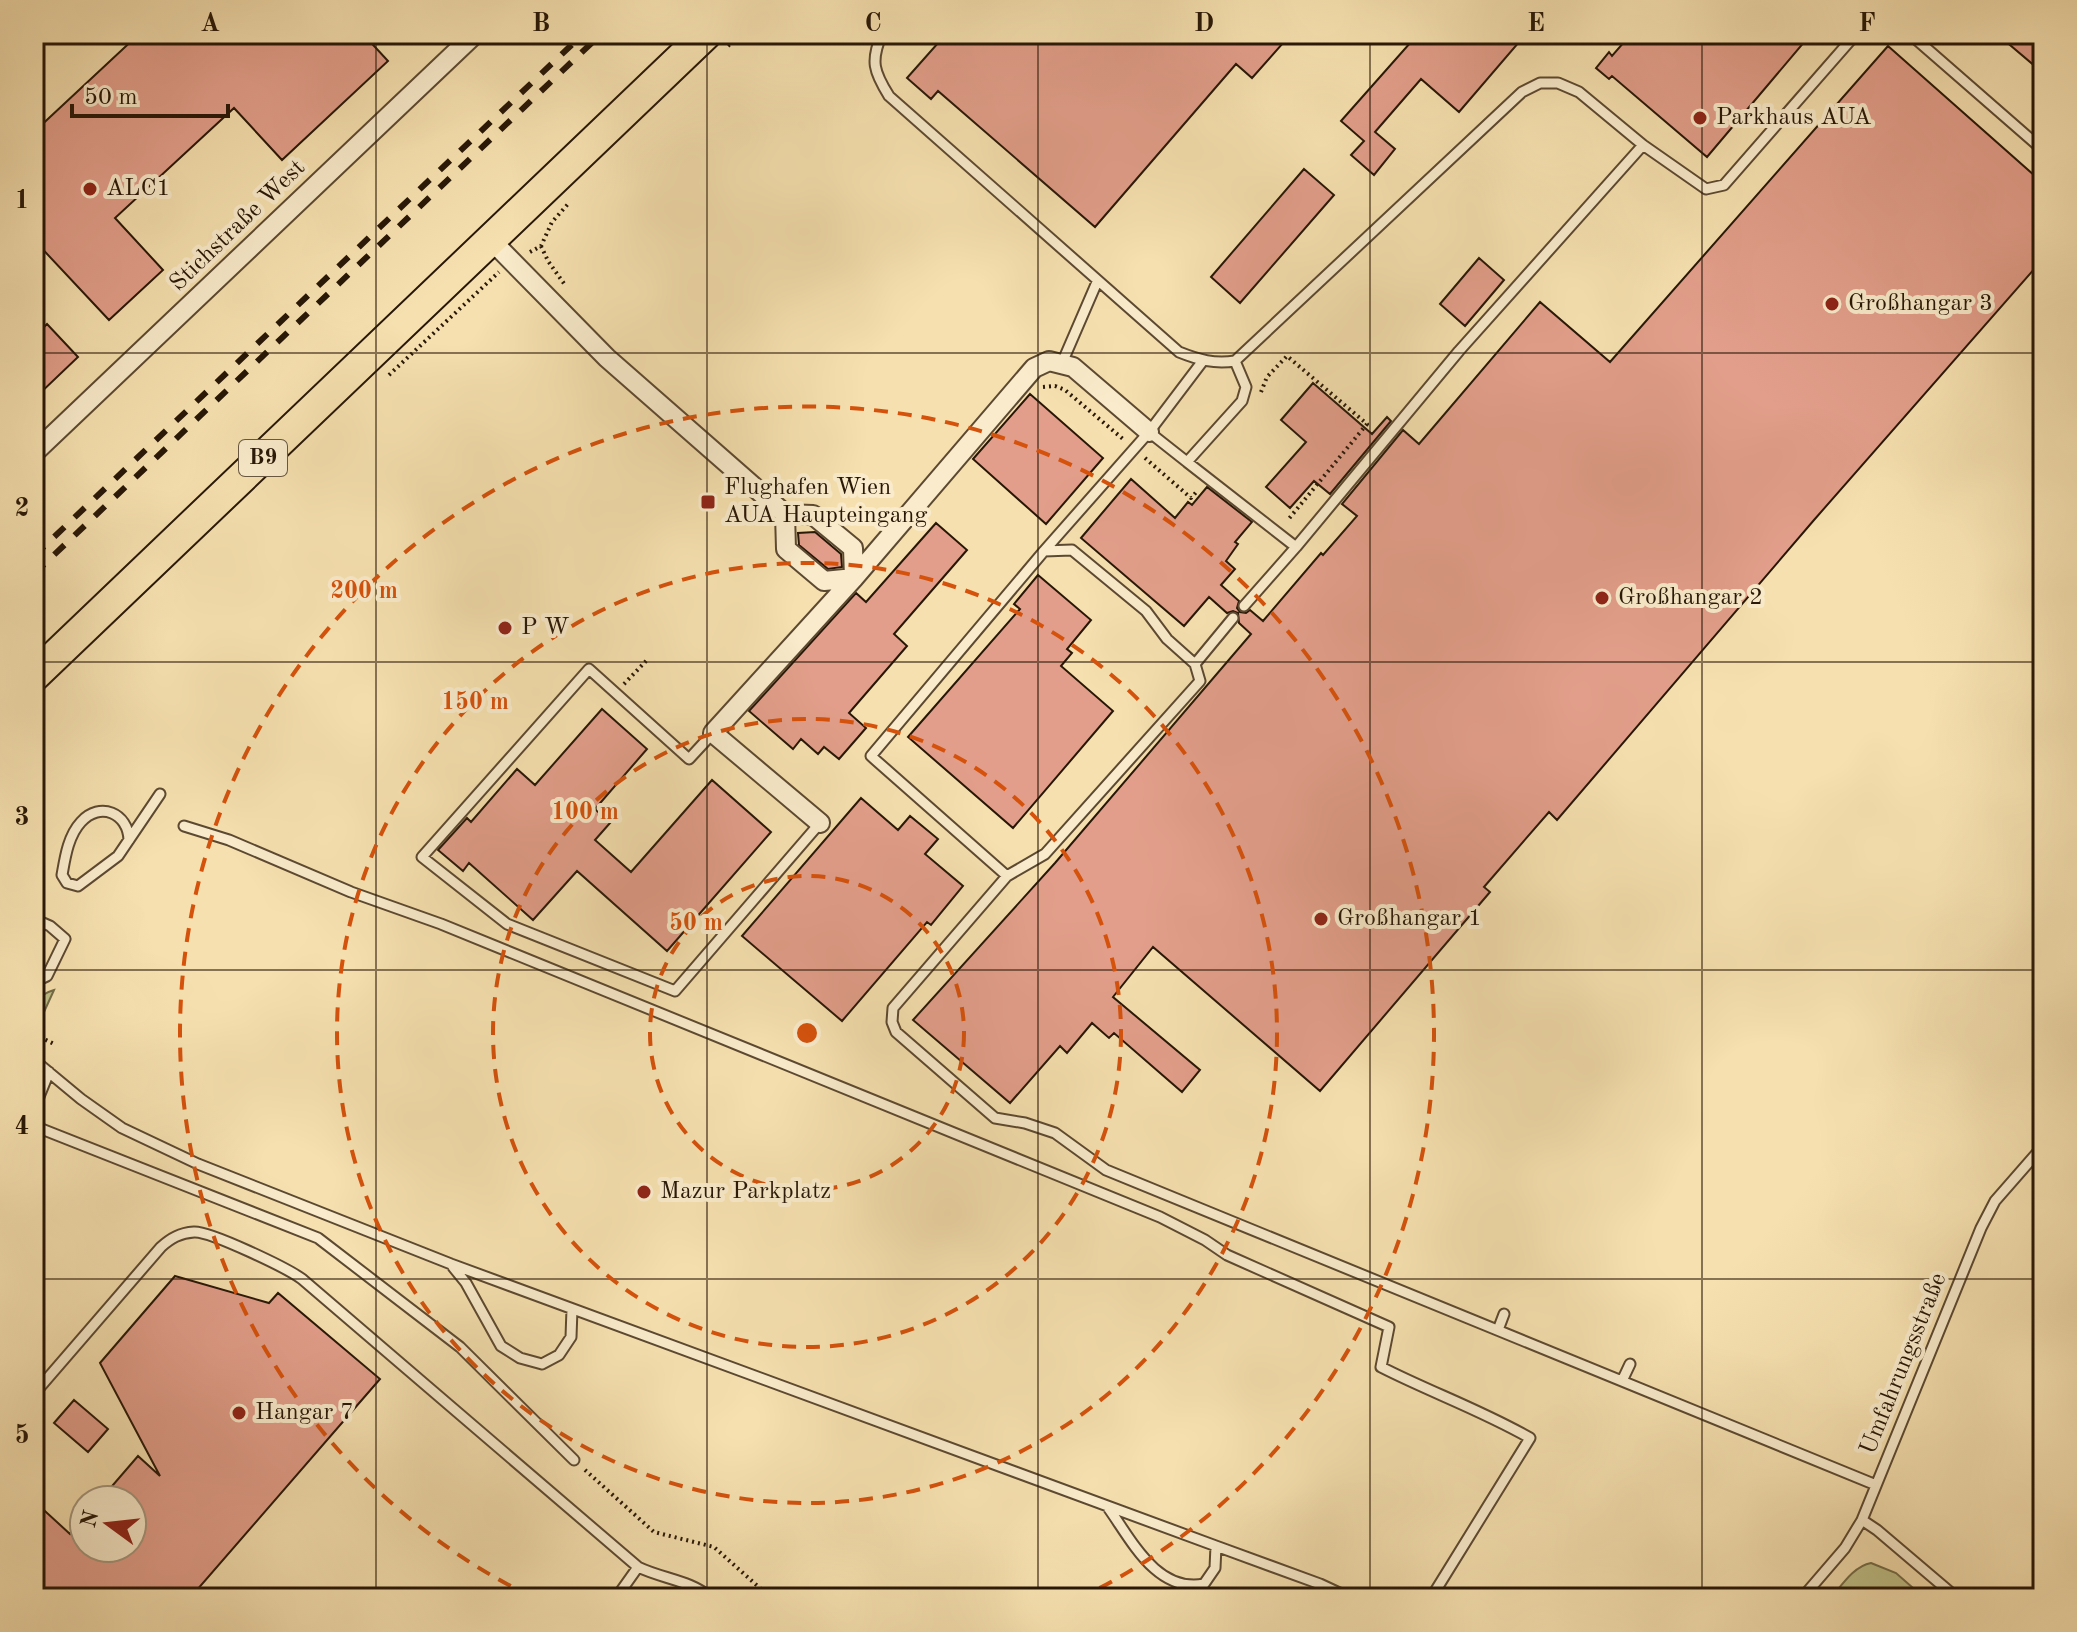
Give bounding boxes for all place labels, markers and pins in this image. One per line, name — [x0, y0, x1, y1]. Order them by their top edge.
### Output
place label: Parkhaus AUA — [1716, 106, 1871, 130]
marker: Parkhaus AUA — [1691, 109, 1709, 127]
place label: ALC1 — [106, 177, 170, 201]
marker: ALC1 — [81, 180, 99, 198]
place label: Großhangar 3 — [1848, 292, 1993, 316]
marker: Großhangar 3 — [1823, 295, 1841, 313]
place label: Flughafen Wien AUA Haupteingang — [724, 476, 928, 528]
marker: Flughafen Wien AUA Haupteingang — [699, 493, 717, 511]
place label: Großhangar 2 — [1618, 586, 1763, 610]
marker: Großhangar 2 — [1593, 589, 1611, 607]
place label: P W — [521, 616, 570, 640]
marker: P W — [496, 619, 514, 637]
place label: Großhangar 1 — [1337, 907, 1482, 931]
marker: Großhangar 1 — [1312, 910, 1330, 928]
centre of rings — [793, 1019, 821, 1047]
place label: Mazur Parkplatz — [660, 1180, 831, 1204]
marker: Mazur Parkplatz — [635, 1183, 653, 1201]
place label: Hangar 7 — [255, 1401, 354, 1425]
marker: Hangar 7 — [230, 1404, 248, 1422]

